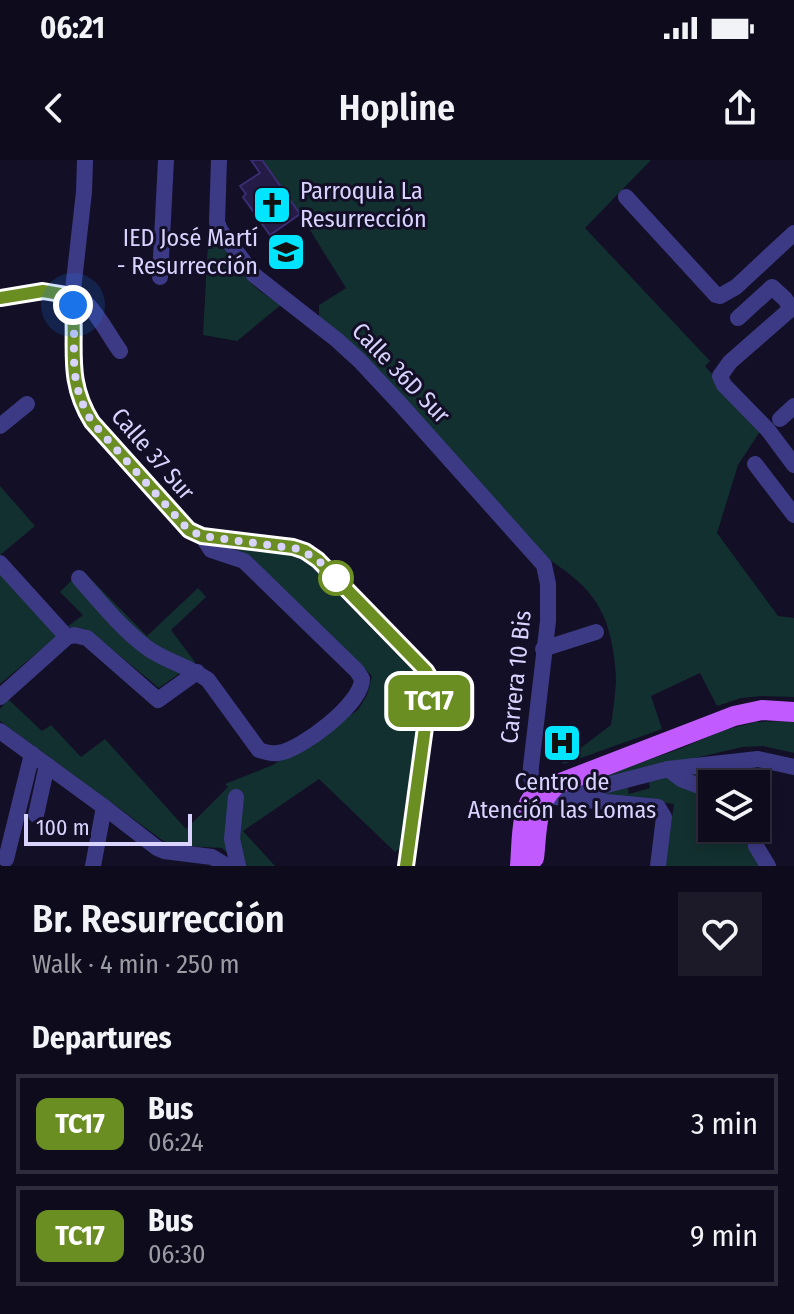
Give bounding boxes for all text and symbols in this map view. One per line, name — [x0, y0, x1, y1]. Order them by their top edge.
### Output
text: 06:21 — [40, 10, 105, 46]
icon: back — [32, 86, 76, 130]
text: Hopline — [339, 86, 455, 130]
icon: share — [718, 86, 762, 130]
place label: Parroquia La Resurrección — [300, 177, 427, 233]
church icon: Parroquia La Resurrección — [251, 184, 293, 226]
place label: IED José Martí - Resurrección — [117, 224, 258, 280]
school or university icon: IED José Martí - Resurrección — [265, 231, 307, 273]
your location — [53, 285, 93, 325]
street label: Calle 36D Sur — [346, 317, 456, 429]
street label: Calle 37 Sur — [106, 402, 201, 506]
unlabelled marker — [319, 561, 353, 595]
street label: Carrera 10 Bis — [495, 609, 537, 745]
line badge: TC17 — [373, 675, 485, 727]
text: TC17 — [404, 684, 454, 717]
hospital icon: Centro de Atención las Lomas — [541, 722, 583, 764]
place label: Centro de Atención las Lomas — [468, 768, 656, 824]
map controls — [698, 770, 770, 842]
button: layers — [698, 770, 770, 842]
scale bar — [24, 810, 192, 846]
text: 100 m — [36, 814, 90, 841]
button: heart — [678, 892, 762, 976]
text: Br. Resurrección — [32, 896, 285, 942]
text: Walk · 4 min · 250 m — [32, 949, 240, 980]
text: Departures — [32, 1020, 172, 1056]
text: Bus — [148, 1091, 193, 1127]
text: 3 min — [691, 1106, 758, 1142]
text: TC17 — [55, 1107, 105, 1140]
text: 06:24 — [148, 1127, 203, 1158]
text: Bus — [148, 1203, 193, 1239]
text: 9 min — [690, 1218, 758, 1254]
text: TC17 — [55, 1219, 105, 1252]
text: 06:30 — [148, 1239, 205, 1270]

